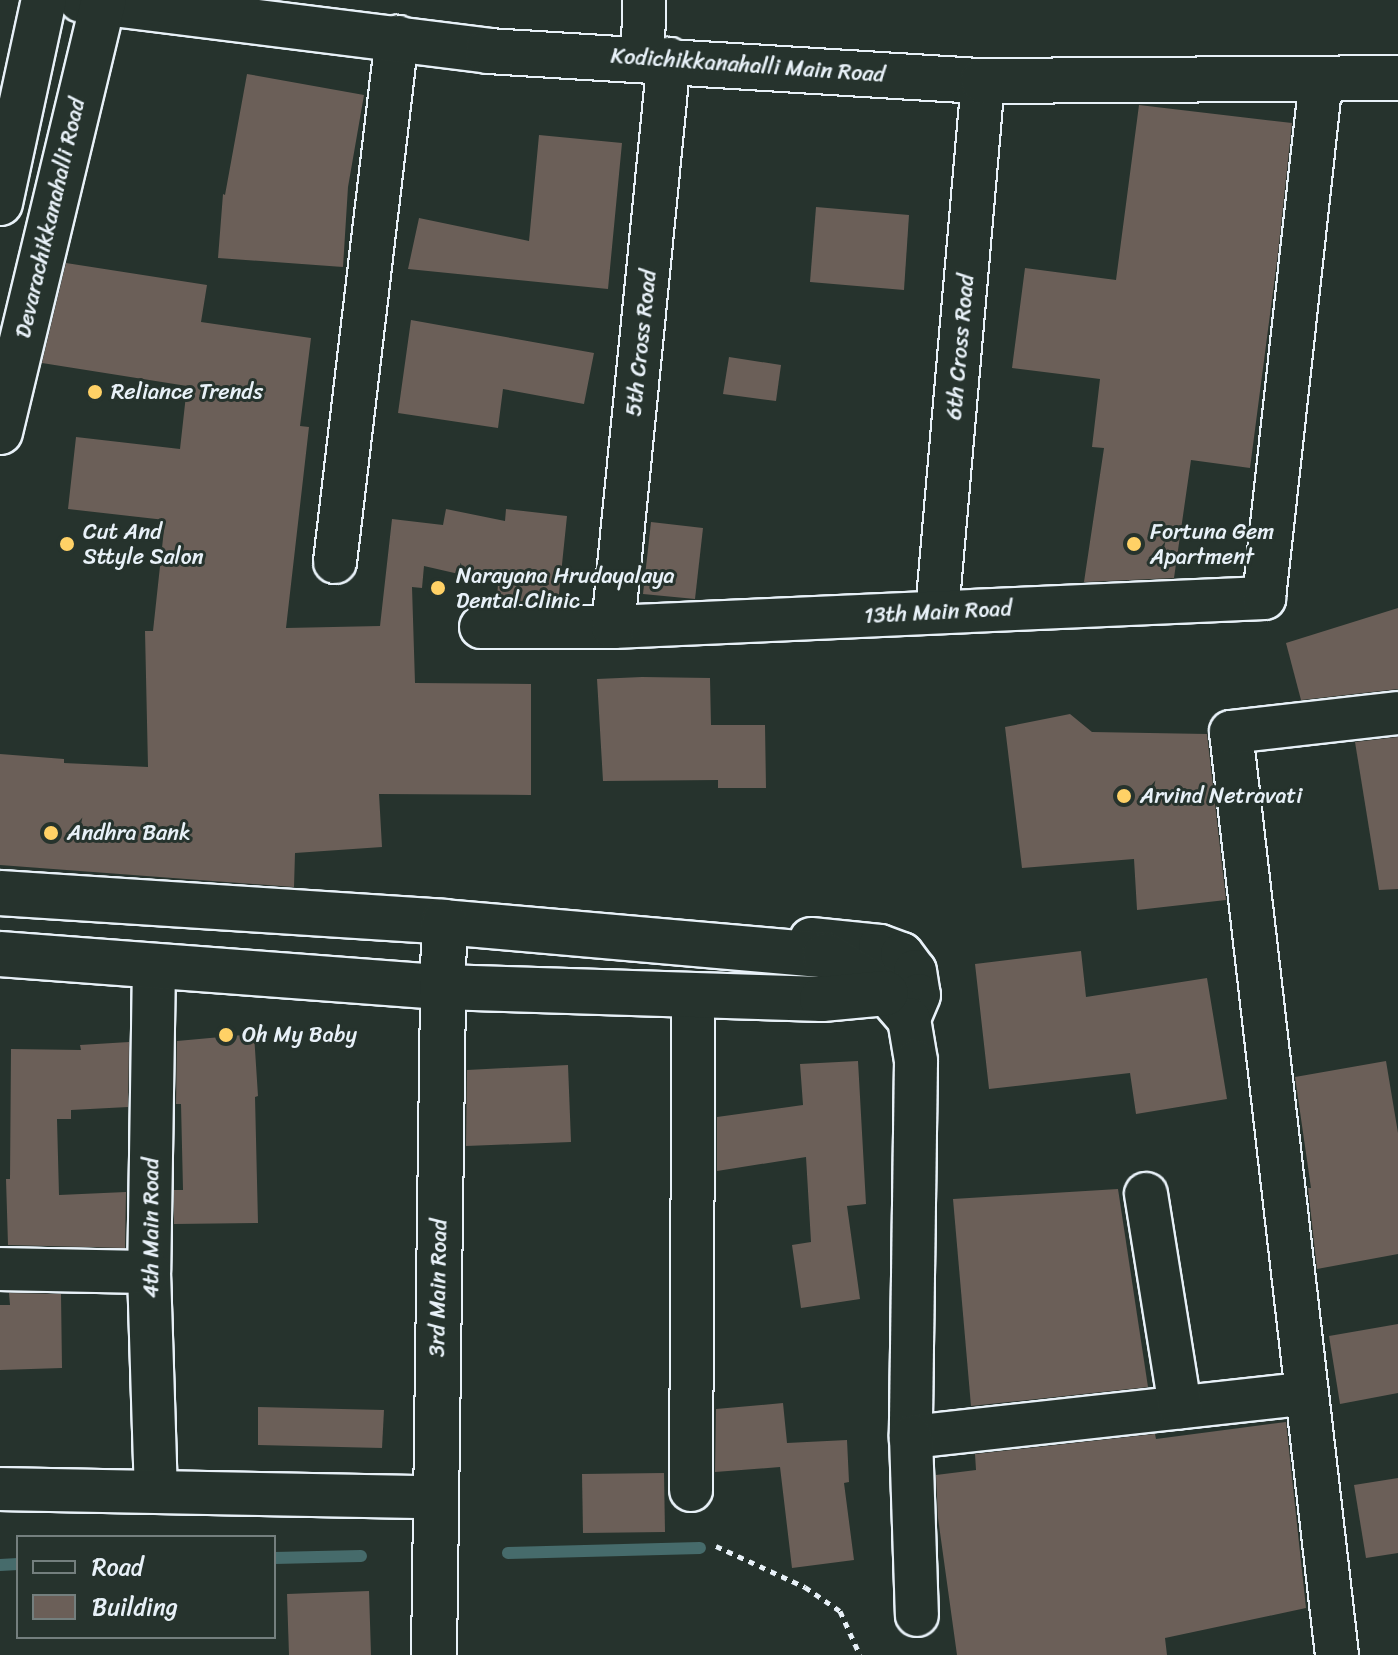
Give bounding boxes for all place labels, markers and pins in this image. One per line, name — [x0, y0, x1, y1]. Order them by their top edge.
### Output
place label: Reliance Trends — [111, 379, 263, 405]
marker: Reliance Trends — [86, 383, 104, 401]
place label: Cut And Sttyle Salon — [83, 518, 204, 570]
place label: Fortuna Gem Apartment — [1150, 518, 1274, 570]
marker: Cut And Sttyle Salon — [58, 535, 76, 553]
marker: Fortuna Gem Apartment — [1125, 535, 1143, 553]
place label: Narayana Hrudayalaya Dental Clinic — [456, 562, 675, 614]
marker: Narayana Hrudayalaya Dental Clinic — [427, 577, 449, 599]
place label: Arvind Netravati — [1140, 783, 1302, 809]
marker: Arvind Netravati — [1115, 787, 1133, 805]
place label: Andhra Bank — [67, 820, 191, 846]
marker: Andhra Bank — [42, 824, 60, 842]
place label: Oh My Baby — [242, 1022, 357, 1048]
marker: Oh My Baby — [217, 1026, 235, 1044]

